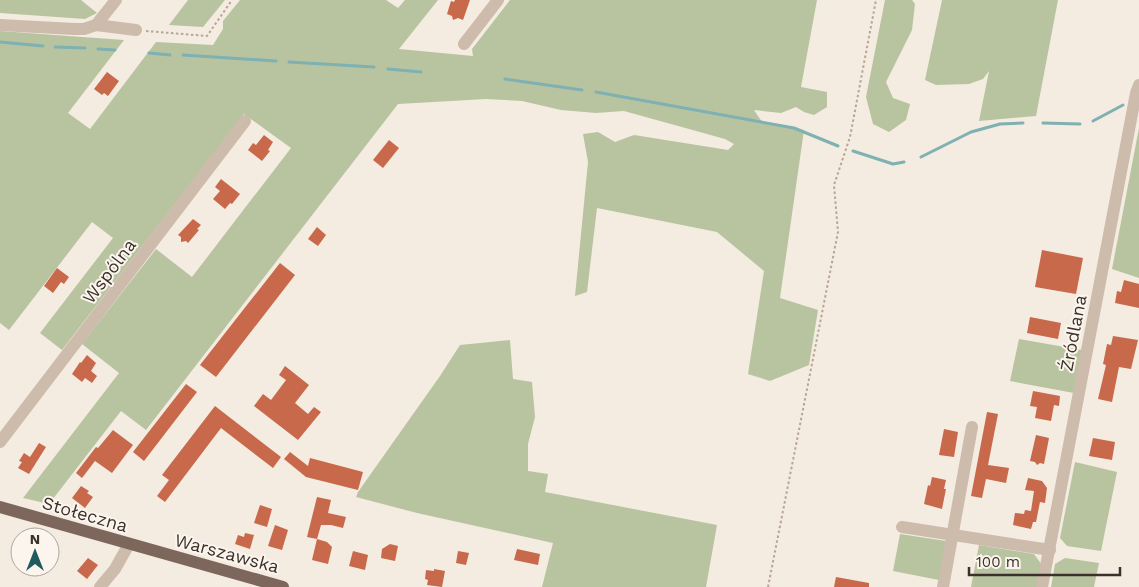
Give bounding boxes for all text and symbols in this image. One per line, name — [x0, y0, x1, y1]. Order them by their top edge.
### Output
street label: Wspólna — [78, 235, 140, 307]
street label: Źródlana — [1055, 293, 1091, 373]
street label: Stołeczna — [40, 492, 130, 536]
north arrow — [10, 527, 60, 577]
street label: Warszawska — [172, 529, 282, 577]
text: N — [30, 531, 40, 547]
scale bar — [969, 544, 1120, 576]
text: 100 m — [976, 553, 1020, 571]

